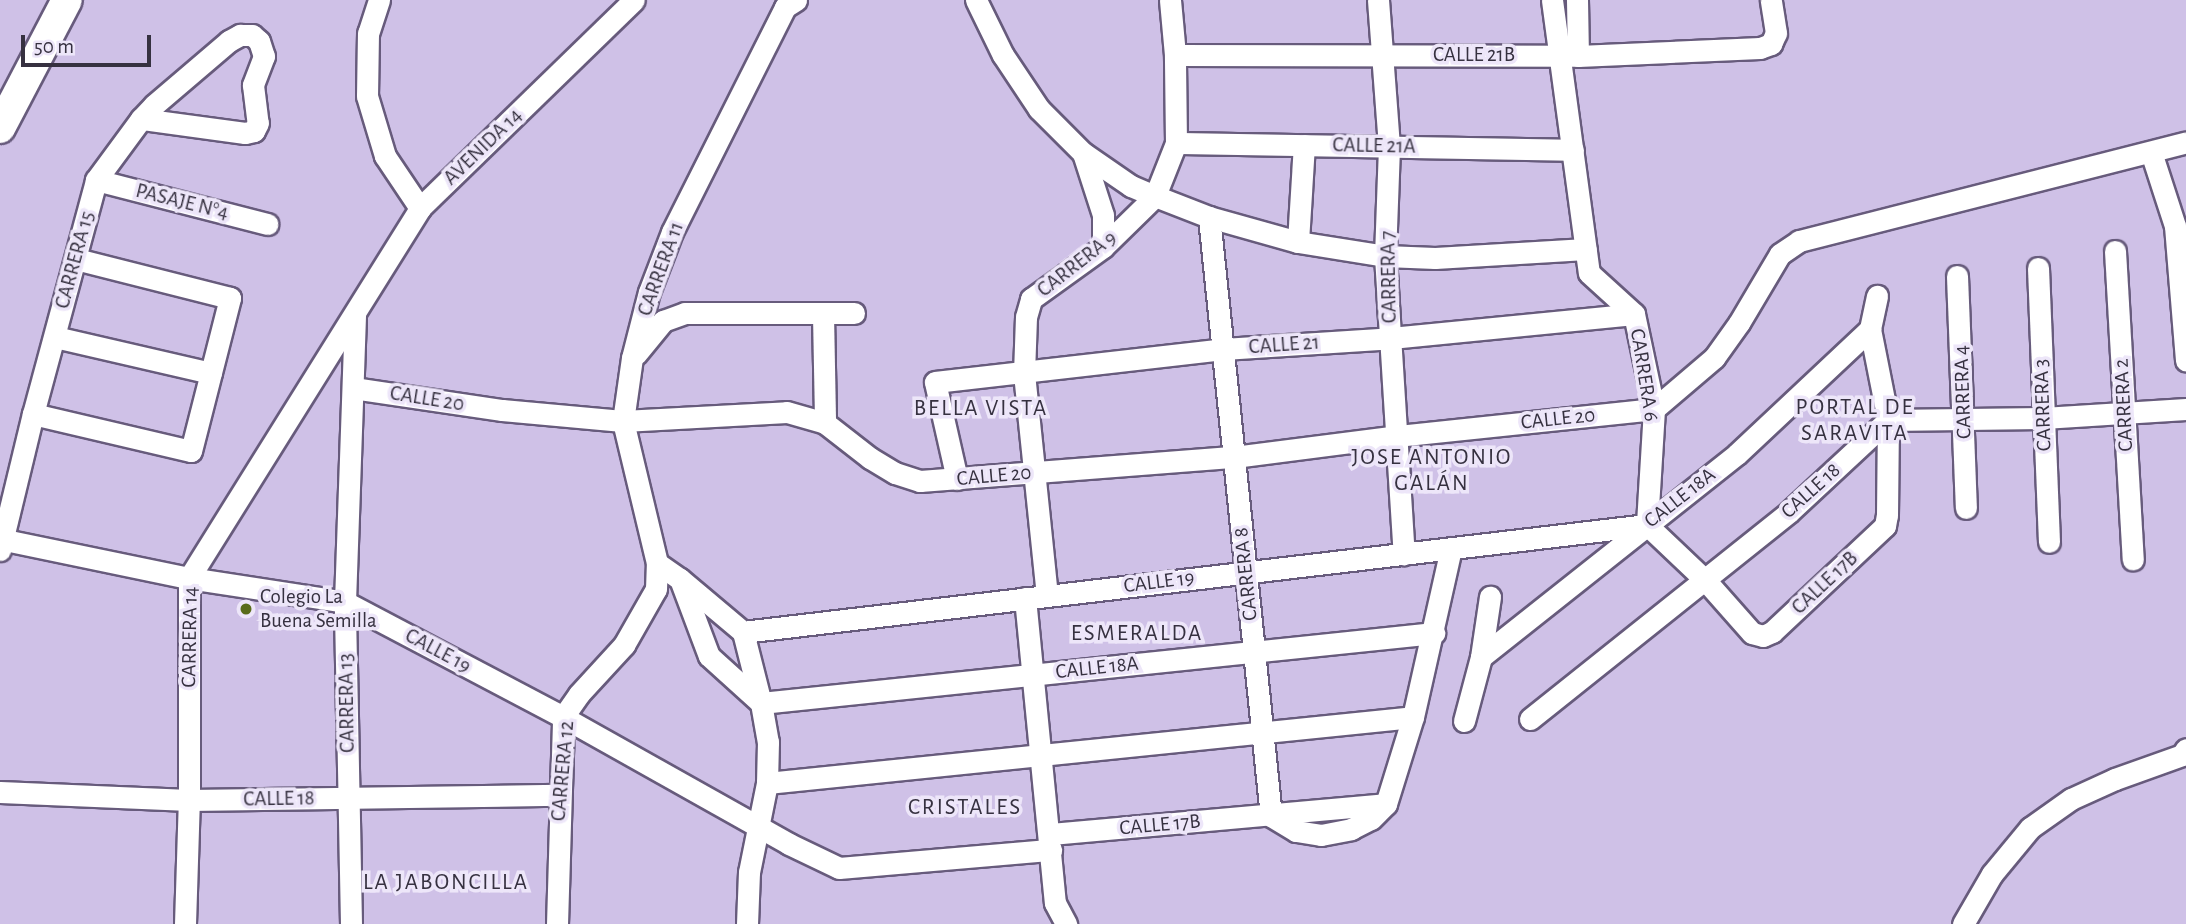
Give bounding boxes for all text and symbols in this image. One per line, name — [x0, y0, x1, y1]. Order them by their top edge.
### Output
scale bar — [24, 21, 154, 65]
text: 50 m — [34, 36, 74, 57]
street label: CALLE 21B — [1433, 42, 1515, 68]
street label: AVENIDA 14 — [438, 103, 528, 191]
street label: CALLE 21A — [1332, 133, 1416, 159]
street label: PASAJE N°4 — [133, 178, 231, 226]
street label: CARRERA 15 — [50, 209, 100, 311]
street label: CARRERA 11 — [632, 219, 690, 319]
street label: CARRERA 9 — [1032, 225, 1122, 303]
street label: CARRERA 7 — [1376, 231, 1402, 323]
street label: CARRERA 6 — [1624, 327, 1664, 423]
street label: CALLE 21 — [1248, 330, 1320, 360]
street label: CARRERA 4 — [1949, 345, 1977, 439]
street label: CARRERA 3 — [2029, 358, 2057, 452]
street label: CARRERA 2 — [2109, 358, 2139, 452]
street label: CALLE 20 — [388, 381, 466, 417]
district label: PORTAL DE SARAVITA — [1797, 394, 1913, 448]
district label: BELLA VISTA — [915, 395, 1047, 423]
street label: CALLE 20 — [1520, 403, 1596, 435]
district label: JOSE ANTONIO GALÁN — [1353, 444, 1511, 498]
street label: CALLE 18 — [1776, 458, 1846, 524]
street label: CALLE 20 — [956, 460, 1032, 492]
street label: CALLE 18A — [1639, 462, 1721, 534]
street label: CARRERA 8 — [1229, 526, 1263, 622]
street label: CALLE 17B — [1787, 546, 1863, 620]
street label: CALLE 19 — [1122, 565, 1196, 599]
place label: Colegio La Buena Semilla — [260, 584, 377, 634]
street label: CARRERA 14 — [177, 586, 203, 688]
marker: Colegio La Buena Semilla — [238, 601, 254, 617]
district label: ESMERALDA — [1072, 620, 1202, 648]
street label: CALLE 19 — [401, 623, 475, 679]
street label: CALLE 18A — [1054, 651, 1140, 685]
street label: CARRERA 13 — [334, 653, 360, 753]
street label: CARRERA 12 — [546, 720, 580, 822]
street label: CALLE 18 — [243, 786, 315, 812]
district label: CRISTALES — [909, 794, 1021, 822]
street label: CALLE 17B — [1118, 809, 1202, 841]
district label: LA JABONCILLA — [365, 869, 527, 897]

